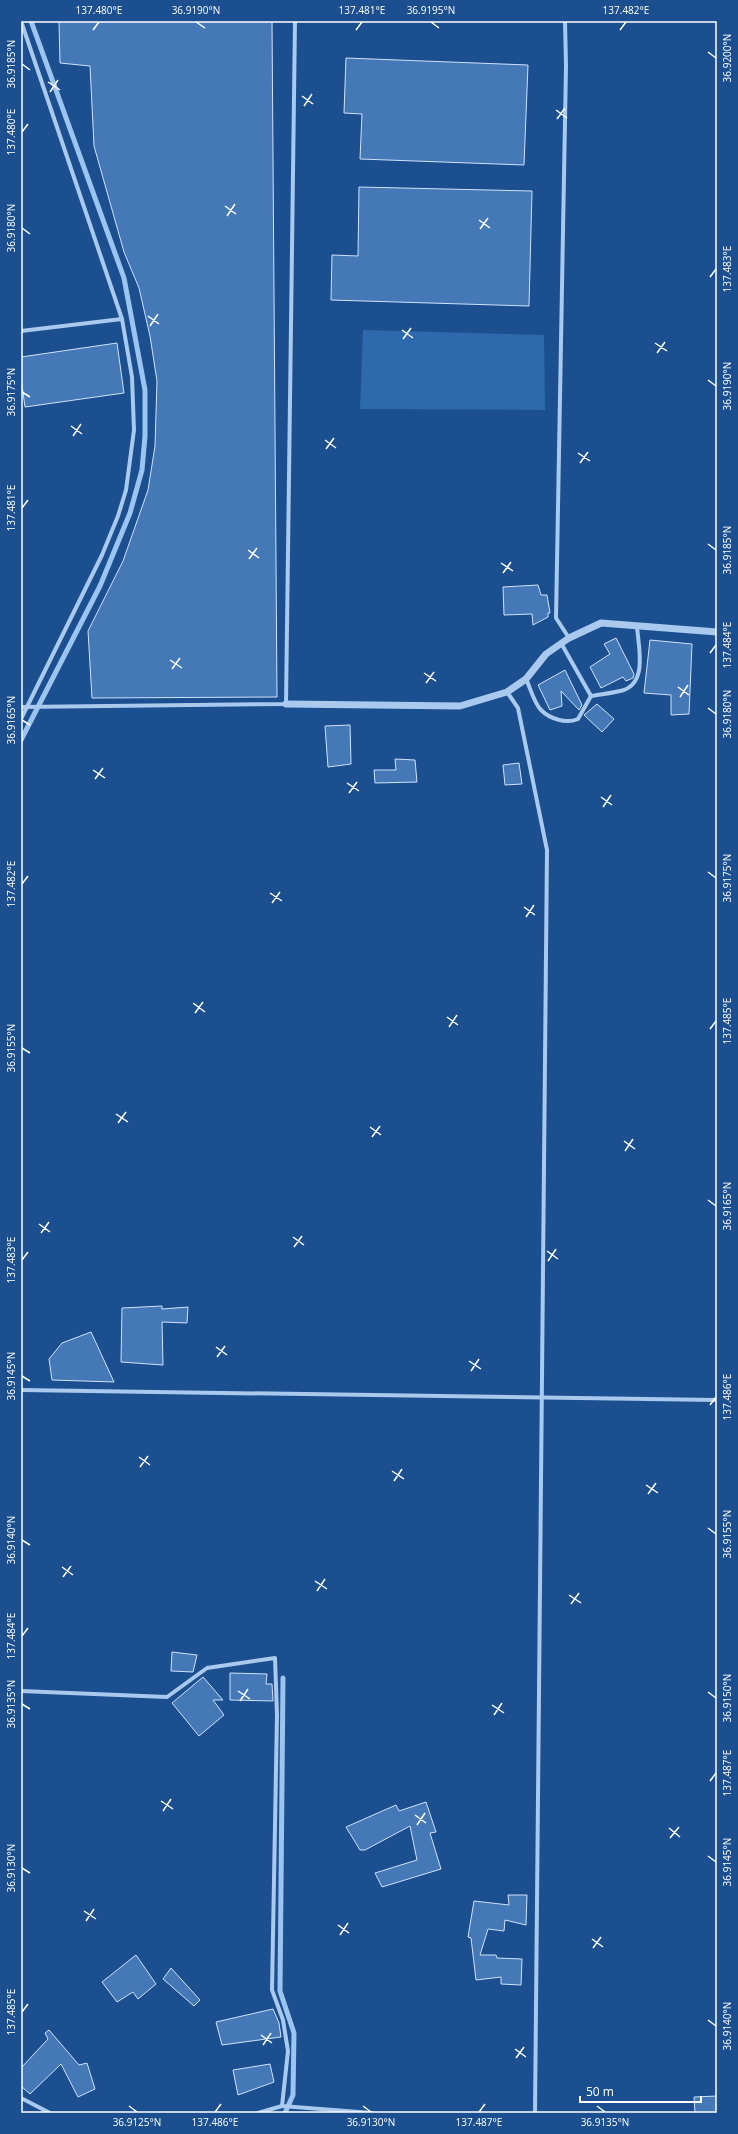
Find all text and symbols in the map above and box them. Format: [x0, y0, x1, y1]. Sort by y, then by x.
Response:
text: 137.480°E [76, 3, 122, 17]
text: 36.9190°N [172, 3, 220, 17]
text: 137.481°E [339, 3, 385, 17]
text: 36.9195°N [407, 3, 455, 17]
text: 137.482°E [603, 3, 649, 17]
text: 36.9200°N [720, 34, 734, 82]
text: 36.9185°N [4, 40, 18, 88]
text: 137.480°E [4, 109, 18, 155]
text: 36.9180°N [4, 204, 18, 252]
text: 137.483°E [720, 246, 734, 292]
text: 36.9190°N [720, 362, 734, 410]
text: 36.9175°N [4, 368, 18, 416]
text: 137.481°E [4, 485, 18, 531]
text: 36.9185°N [720, 526, 734, 574]
text: 137.484°E [720, 622, 734, 668]
text: 36.9180°N [720, 690, 734, 738]
text: 36.9165°N [4, 696, 18, 744]
text: 36.9175°N [720, 854, 734, 902]
text: 137.482°E [4, 861, 18, 907]
text: 137.485°E [720, 998, 734, 1044]
text: 36.9155°N [4, 1024, 18, 1072]
text: 36.9165°N [720, 1182, 734, 1230]
text: 137.483°E [4, 1237, 18, 1283]
text: 36.9145°N [4, 1352, 18, 1400]
text: 137.486°E [720, 1374, 734, 1420]
text: 36.9155°N [720, 1510, 734, 1558]
text: 36.9140°N [4, 1516, 18, 1564]
text: 137.484°E [4, 1613, 18, 1659]
text: 36.9150°N [720, 1674, 734, 1722]
text: 36.9135°N [4, 1680, 18, 1728]
text: 137.487°E [720, 1750, 734, 1796]
text: 36.9145°N [720, 1838, 734, 1886]
text: 36.9130°N [4, 1844, 18, 1892]
text: 137.485°E [4, 1989, 18, 2035]
text: 36.9140°N [720, 2002, 734, 2050]
scale bar [580, 2078, 701, 2104]
text: 50 m [586, 2083, 614, 2100]
text: 36.9125°N [113, 2115, 161, 2129]
text: 137.486°E [192, 2115, 238, 2129]
text: 36.9130°N [347, 2115, 395, 2129]
text: 137.487°E [456, 2115, 502, 2129]
text: 36.9135°N [581, 2115, 629, 2129]

